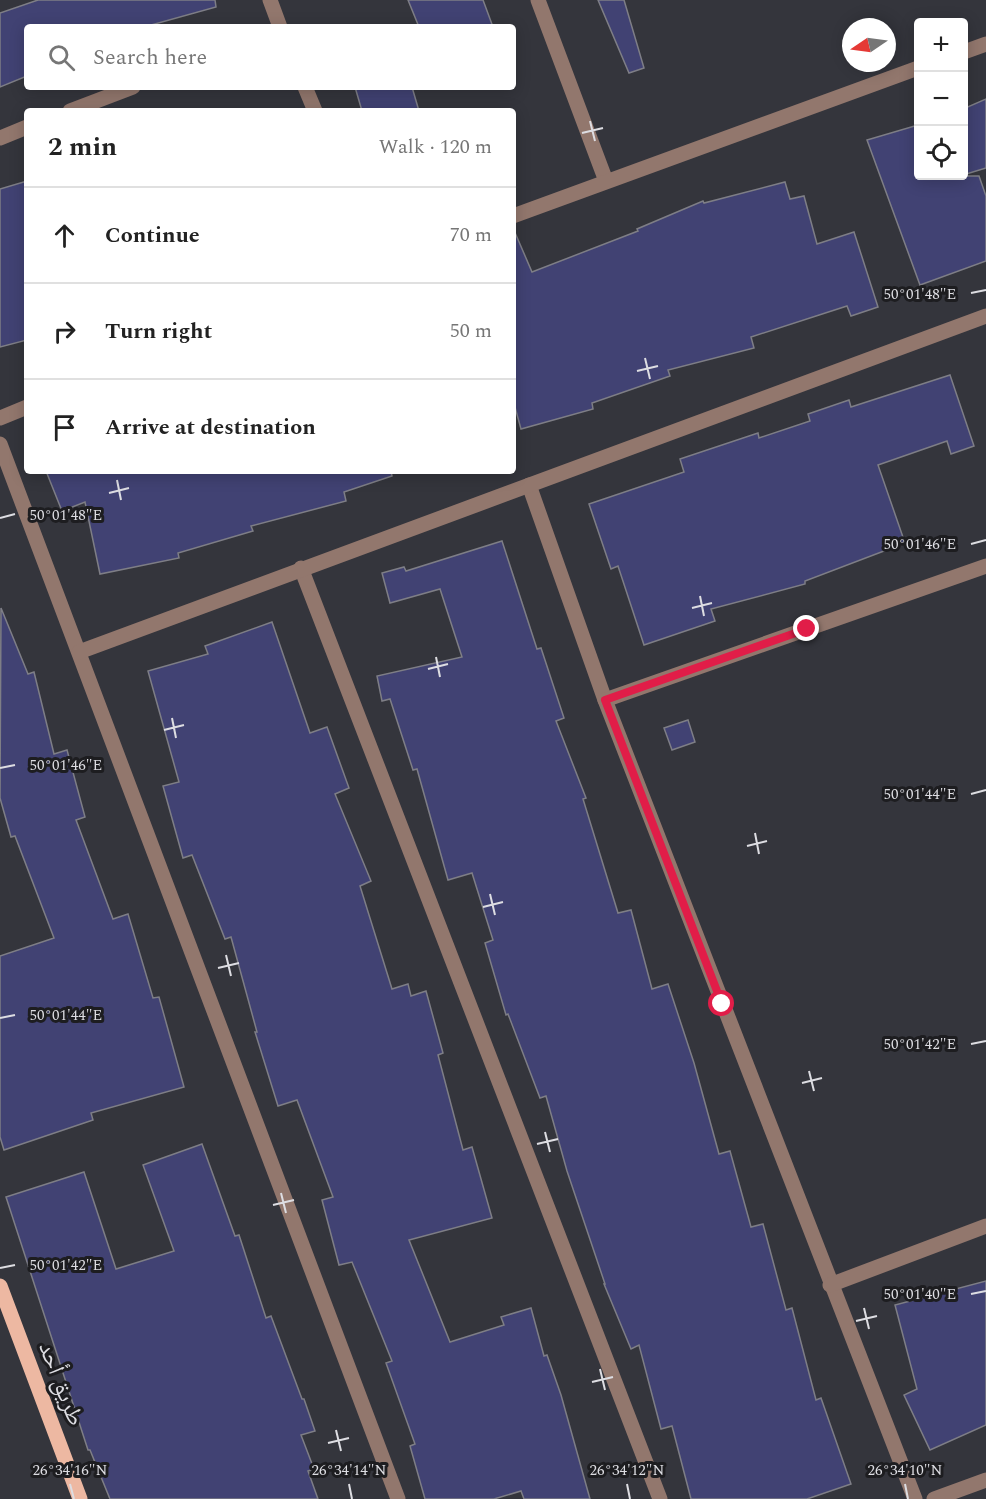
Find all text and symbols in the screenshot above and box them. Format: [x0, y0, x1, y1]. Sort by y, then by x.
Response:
north arrow [842, 18, 896, 72]
map controls [914, 18, 968, 180]
button: + [914, 18, 968, 72]
search box [24, 24, 516, 90]
icon: search [45, 41, 78, 74]
text: Search here [93, 41, 207, 74]
button: − [914, 72, 968, 126]
button: locate [914, 126, 968, 180]
text: 2 min [48, 127, 117, 167]
text: Walk · 120 m [379, 132, 492, 162]
icon: ahead [48, 219, 81, 252]
text: Continue [105, 219, 200, 252]
text: 70 m [450, 220, 492, 250]
text: 50°01'48"E [884, 283, 956, 306]
icon: right [48, 315, 81, 348]
text: Turn right [105, 315, 212, 348]
text: 50 m [450, 316, 492, 346]
icon: arrive [48, 411, 81, 444]
text: Arrive at destination [105, 411, 316, 444]
text: 50°01'48"E [30, 504, 102, 527]
text: 50°01'46"E [884, 533, 956, 556]
route end [793, 615, 819, 641]
text: 50°01'46"E [30, 754, 102, 777]
text: 50°01'44"E [884, 783, 956, 806]
route start [708, 990, 734, 1016]
text: 50°01'44"E [30, 1004, 102, 1027]
text: 50°01'42"E [884, 1033, 956, 1056]
text: 50°01'42"E [30, 1254, 102, 1277]
text: 50°01'40"E [884, 1283, 956, 1306]
street label: طريق أحد [29, 1337, 93, 1431]
text: 26°34'16"N [33, 1459, 108, 1482]
text: 26°34'14"N [312, 1459, 387, 1482]
text: 26°34'12"N [590, 1459, 665, 1482]
text: 26°34'10"N [868, 1459, 943, 1482]

